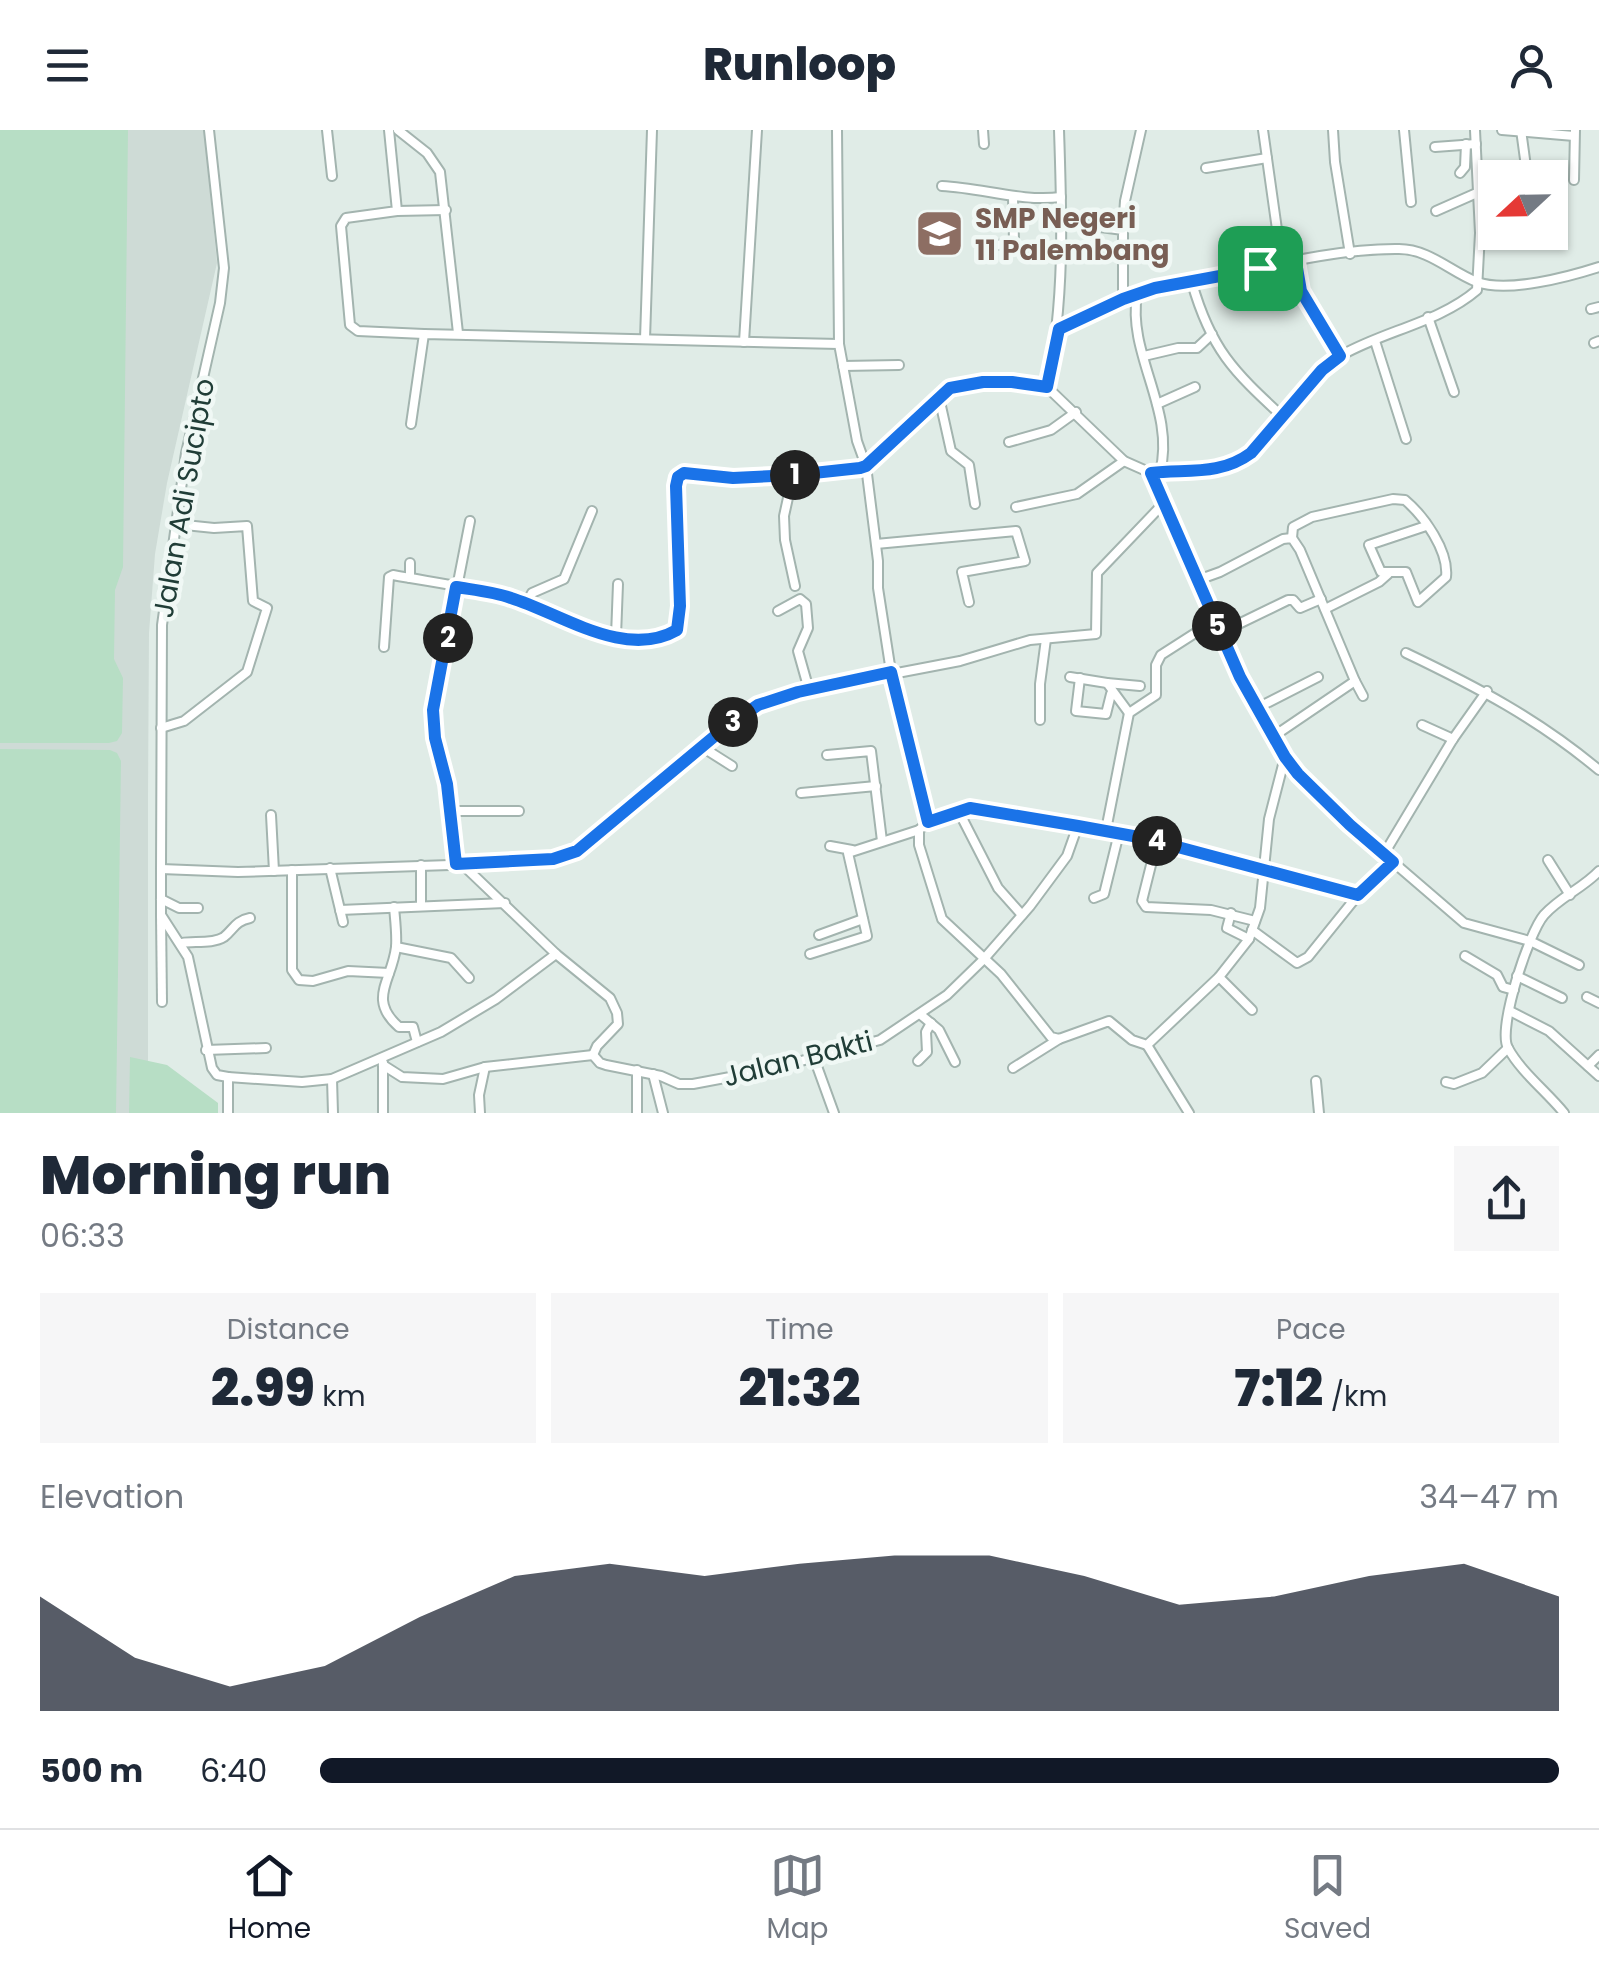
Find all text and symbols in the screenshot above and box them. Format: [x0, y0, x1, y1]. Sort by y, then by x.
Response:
text: Runloop [703, 33, 896, 96]
icon: menu [40, 38, 95, 93]
icon: person [1504, 38, 1559, 93]
north arrow [1478, 160, 1568, 250]
map controls [1478, 160, 1568, 250]
place label: SMP Negeri 11 Palembang [975, 199, 1170, 270]
school or university icon: SMP Negeri 11 Palembang [914, 208, 966, 260]
pin [1218, 226, 1303, 311]
icon: arrive [1233, 241, 1288, 296]
street label: Jalan Adi Sucipto [144, 375, 224, 621]
pin: 1 [770, 450, 820, 500]
text: 1 [790, 455, 800, 494]
pin: 5 [1192, 601, 1242, 651]
text: 5 [1208, 606, 1226, 645]
pin: 2 [423, 613, 473, 663]
text: 2 [440, 618, 456, 657]
pin: 3 [708, 697, 758, 747]
text: 3 [725, 702, 741, 741]
pin: 4 [1132, 816, 1182, 866]
text: 4 [1148, 821, 1166, 860]
street label: Jalan Bakti [719, 1022, 877, 1096]
text: Morning run [40, 1136, 391, 1213]
button: share [1454, 1146, 1559, 1251]
text: 06:33 [40, 1213, 125, 1258]
text: Distance [227, 1310, 350, 1349]
text: Time [765, 1310, 834, 1349]
text: Pace [1276, 1310, 1346, 1349]
text: 2.99 [211, 1353, 315, 1424]
text: 21:32 [739, 1353, 860, 1424]
text: 7:12 [1234, 1353, 1323, 1424]
text: km [315, 1377, 366, 1416]
text: /km [1323, 1377, 1387, 1416]
text: Elevation [40, 1474, 184, 1519]
text: 34–47 m [1419, 1474, 1559, 1519]
text: 500 m [40, 1748, 143, 1793]
text: 6:40 [200, 1748, 267, 1793]
tab: Home [228, 1848, 311, 1950]
tab: Map [767, 1848, 829, 1950]
tab: Saved [1284, 1848, 1371, 1950]

